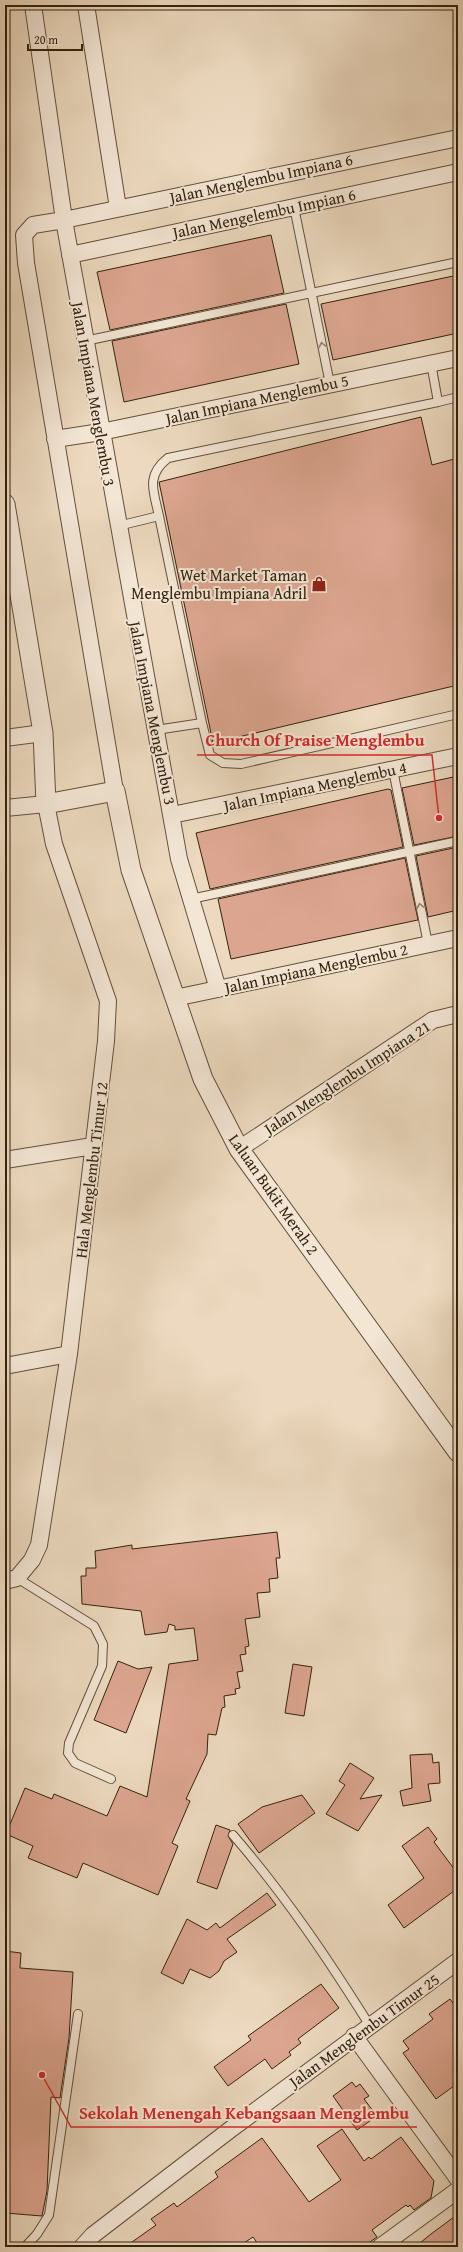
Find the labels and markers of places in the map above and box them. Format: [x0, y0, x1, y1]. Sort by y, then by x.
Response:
place label: Wet Market Taman Menglembu Impiana Adril [131, 563, 308, 605]
shop icon: Wet Market Taman Menglembu Impiana Adril [310, 575, 328, 593]
callout: Church Of Praise Menglembu [197, 726, 432, 755]
callout: Sekolah Menengah Kebangsaan Menglembu [71, 2098, 417, 2127]

